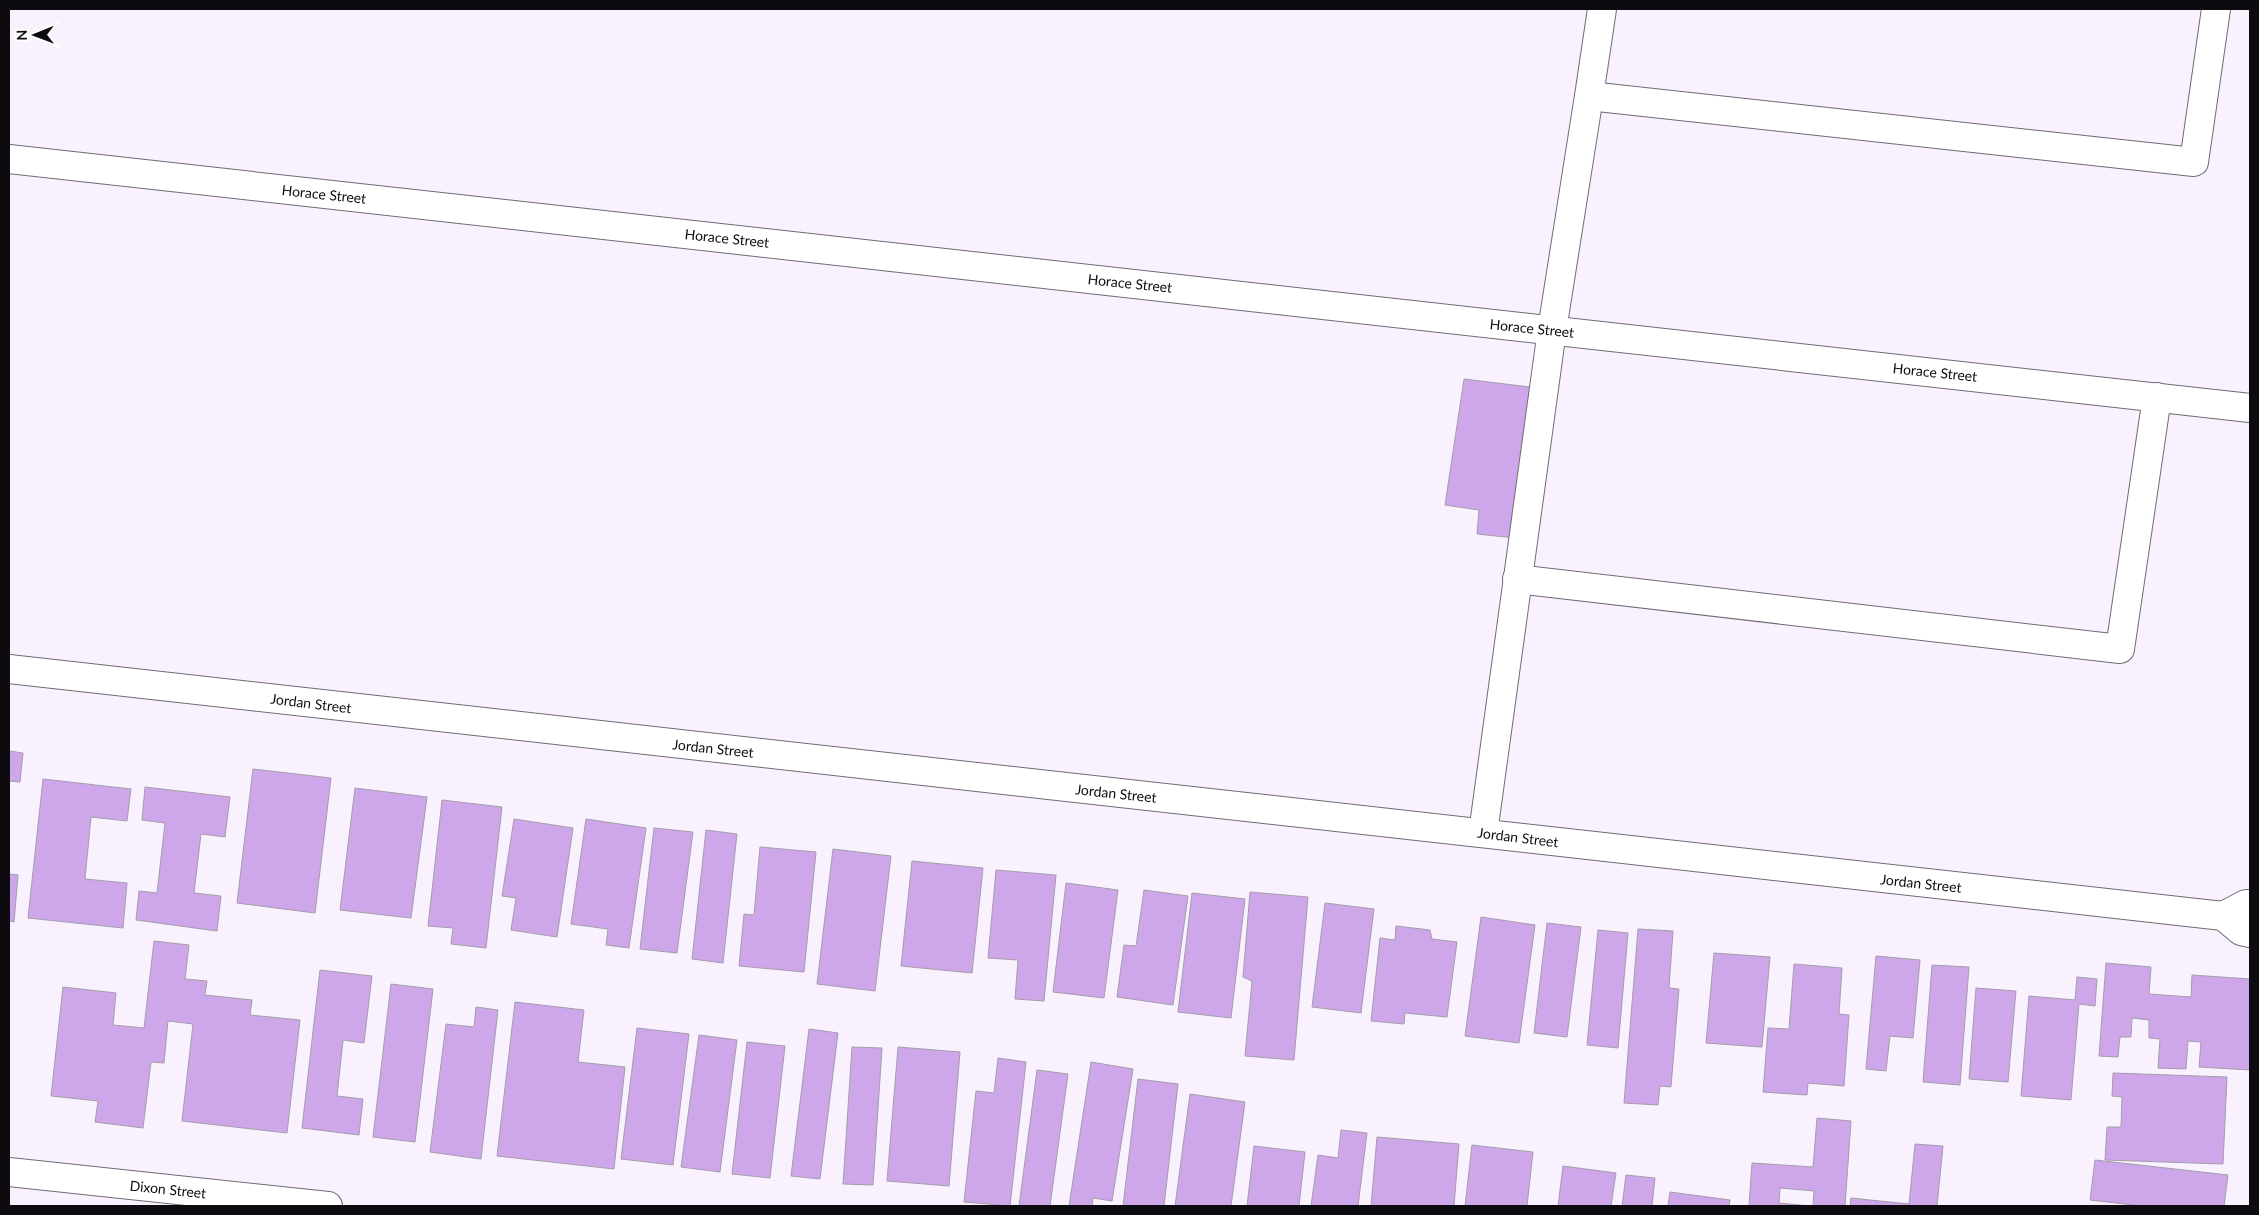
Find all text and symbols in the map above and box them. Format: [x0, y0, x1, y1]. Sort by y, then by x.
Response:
north arrow [10, 10, 60, 60]
text: N [13, 30, 30, 41]
street label: Horace Street [281, 181, 367, 207]
street label: Horace Street [684, 225, 770, 251]
street label: Horace Street [1087, 270, 1173, 296]
street label: Horace Street [1489, 315, 1575, 341]
street label: Horace Street [1892, 359, 1978, 385]
street label: Jordan Street [270, 690, 352, 716]
street label: Jordan Street [672, 735, 754, 761]
street label: Jordan Street [1075, 780, 1157, 806]
street label: Jordan Street [1477, 824, 1559, 850]
street label: Jordan Street [1880, 870, 1962, 896]
street label: Dixon Street [129, 1177, 207, 1201]

